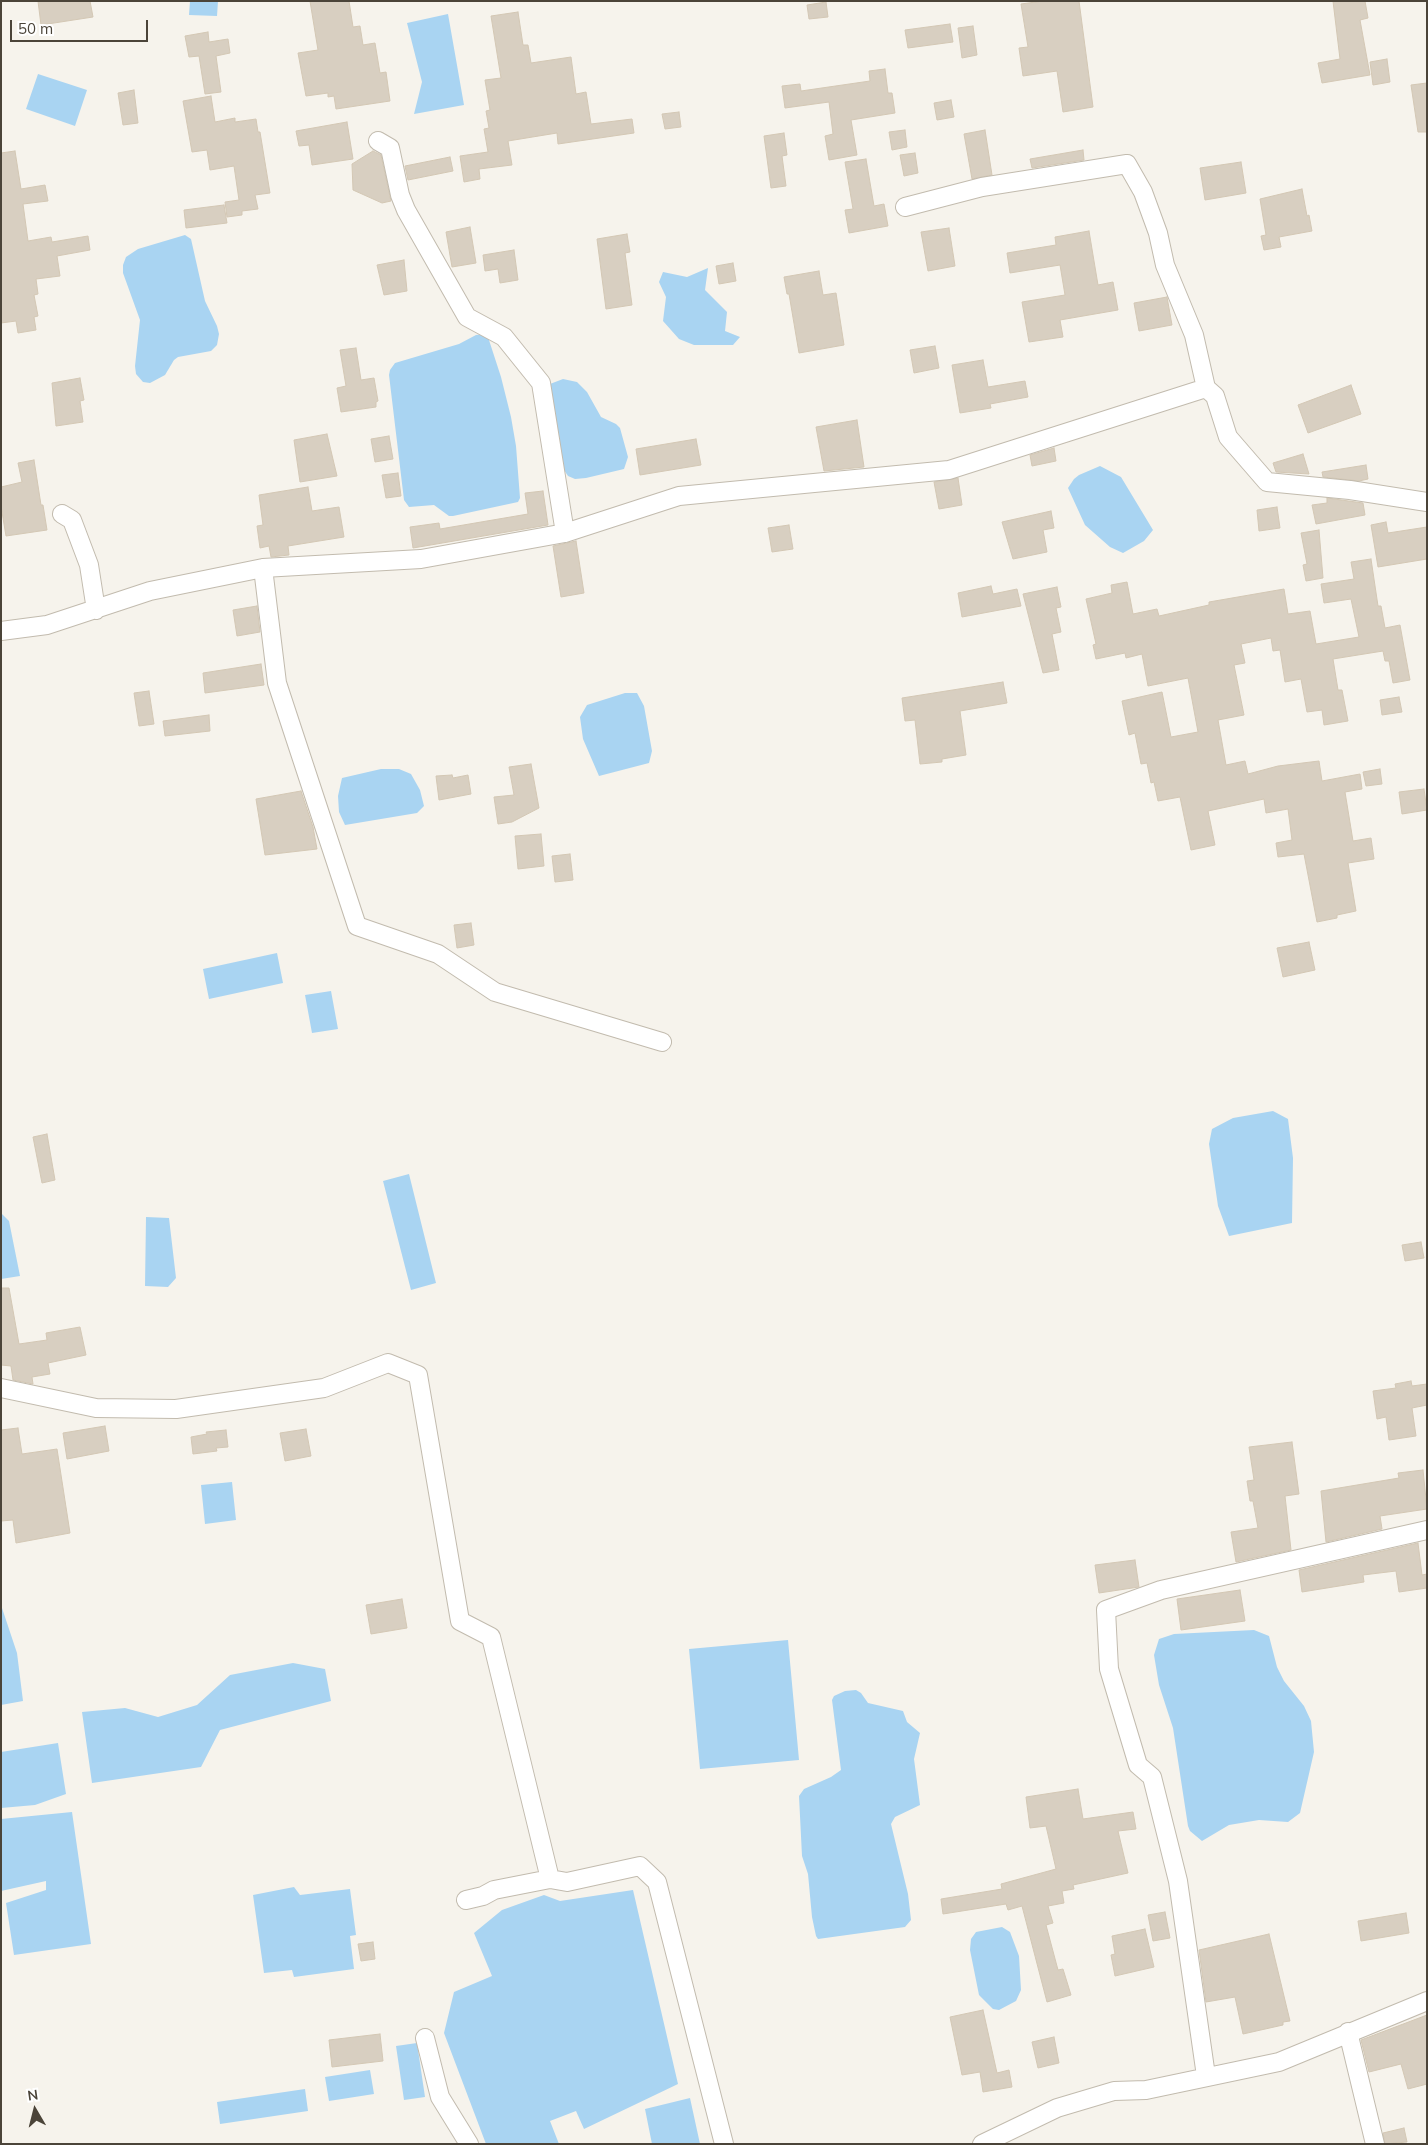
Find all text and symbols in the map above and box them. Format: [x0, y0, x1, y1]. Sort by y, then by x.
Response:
scale bar [12, 10, 150, 42]
text: 50 m [18, 19, 53, 38]
north arrow [10, 2085, 60, 2135]
text: N [26, 2085, 39, 2105]

